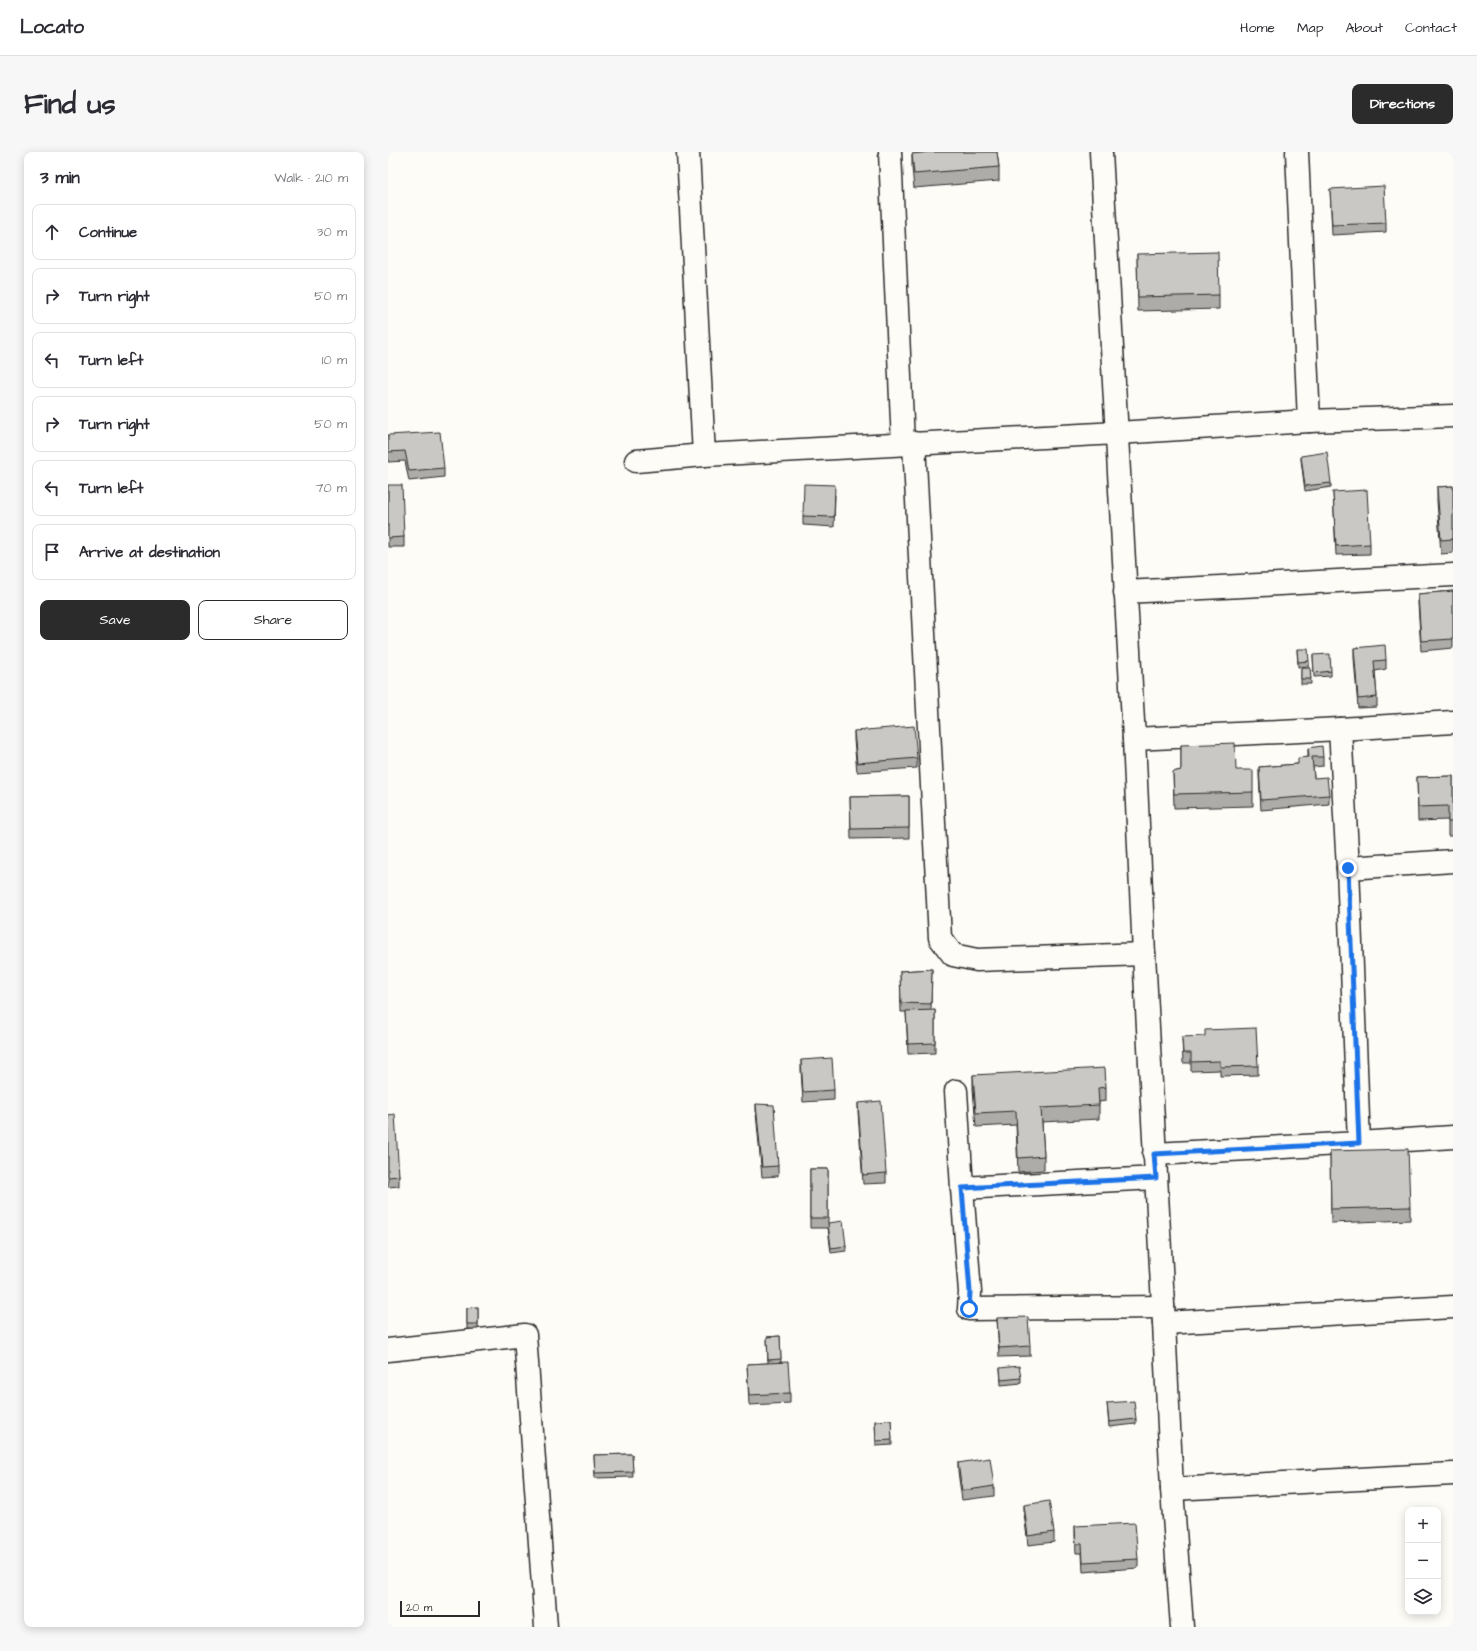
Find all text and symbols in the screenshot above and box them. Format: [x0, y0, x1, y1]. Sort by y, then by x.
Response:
text: Locato [20, 14, 84, 41]
text: Home [1240, 18, 1275, 38]
text: Map [1297, 18, 1323, 38]
text: About [1345, 18, 1383, 38]
text: Contact [1405, 18, 1457, 38]
button: Directions [1352, 84, 1453, 124]
text: Find us [24, 85, 115, 124]
text: 3 min [40, 166, 80, 190]
text: Walk · 210 m [274, 169, 348, 187]
icon: ahead [41, 221, 63, 243]
text: Continue [79, 222, 137, 243]
text: 30 m [317, 223, 347, 241]
icon: right [41, 285, 63, 307]
text: Turn right [79, 286, 150, 307]
text: 50 m [314, 287, 347, 305]
icon: left [41, 349, 63, 371]
text: Turn left [79, 350, 143, 371]
text: 10 m [322, 351, 347, 369]
icon: right [41, 413, 63, 435]
text: Turn right [79, 414, 150, 435]
text: 50 m [314, 415, 347, 433]
icon: left [41, 477, 63, 499]
text: Turn left [79, 478, 143, 499]
text: 70 m [315, 479, 347, 497]
icon: arrive [41, 541, 63, 563]
text: Arrive at destination [79, 542, 220, 563]
button: Save [40, 600, 190, 640]
button: Share [198, 600, 348, 640]
route end [1339, 859, 1357, 877]
route start [960, 1300, 978, 1318]
map controls [1405, 1507, 1441, 1615]
button: + [1405, 1507, 1441, 1543]
button: − [1405, 1543, 1441, 1579]
button: layers [1405, 1579, 1441, 1615]
scale bar [400, 1599, 480, 1618]
text: 20 m [406, 1600, 432, 1615]

